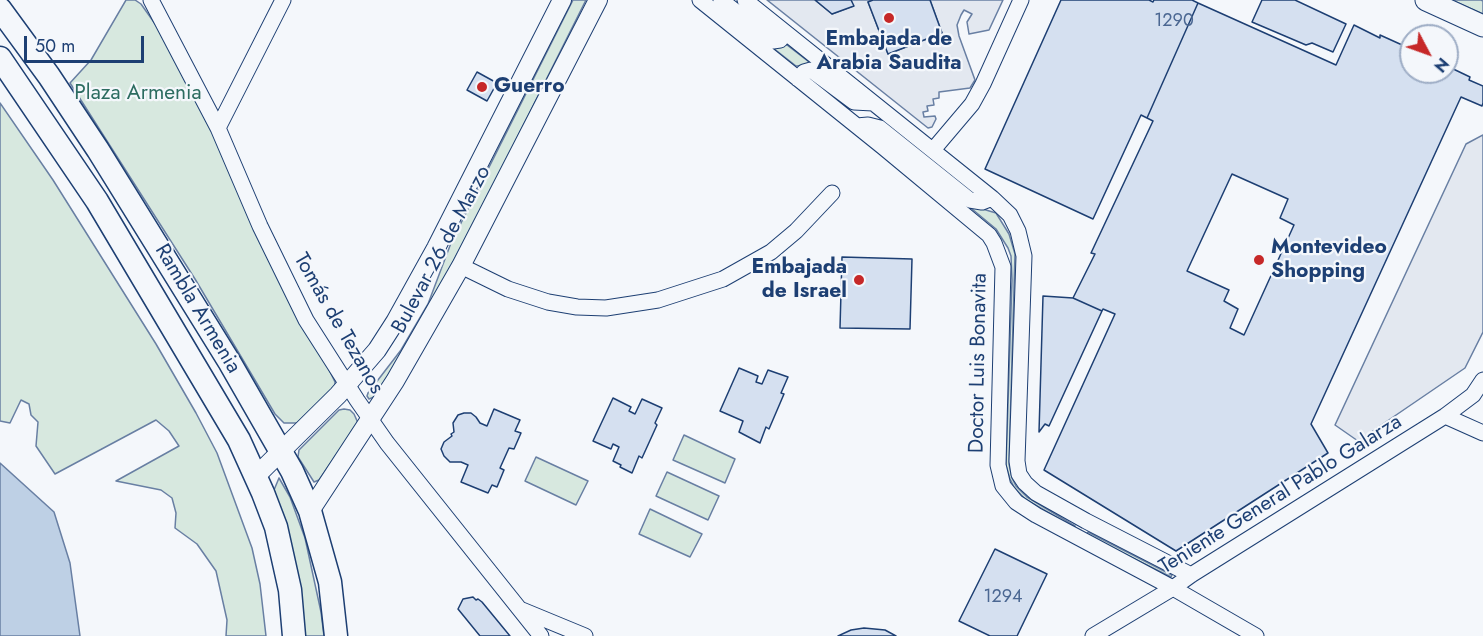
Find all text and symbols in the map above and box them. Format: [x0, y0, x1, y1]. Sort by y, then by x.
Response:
marker: Embajada de Arabia Saudita [882, 11, 896, 25]
house number: 1290 [1154, 11, 1194, 33]
scale bar [27, 24, 147, 62]
north arrow [1399, 24, 1459, 84]
place label: Embajada de Arabia Saudita [816, 27, 962, 77]
text: 50 m [35, 33, 75, 59]
text: N [1429, 52, 1454, 77]
place label: Guerro [494, 74, 565, 100]
marker: Guerro [475, 80, 489, 94]
park label: Plaza Armenia [74, 81, 202, 107]
street label: Bulevar 26 de Marzo [387, 162, 497, 338]
place label: Montevideo Shopping [1271, 235, 1387, 285]
street label: Rambla Armenia [149, 240, 245, 378]
street label: Tomás de Tezanos [287, 249, 389, 399]
marker: Montevideo Shopping [1252, 253, 1266, 267]
place label: Embajada de Israel [752, 255, 847, 305]
marker: Embajada de Israel [852, 273, 866, 287]
street label: Doctor Luis Bonavita [965, 273, 993, 453]
street label: Teniente General Pablo Galarza [1155, 410, 1407, 580]
house number: 1294 [983, 587, 1023, 609]

